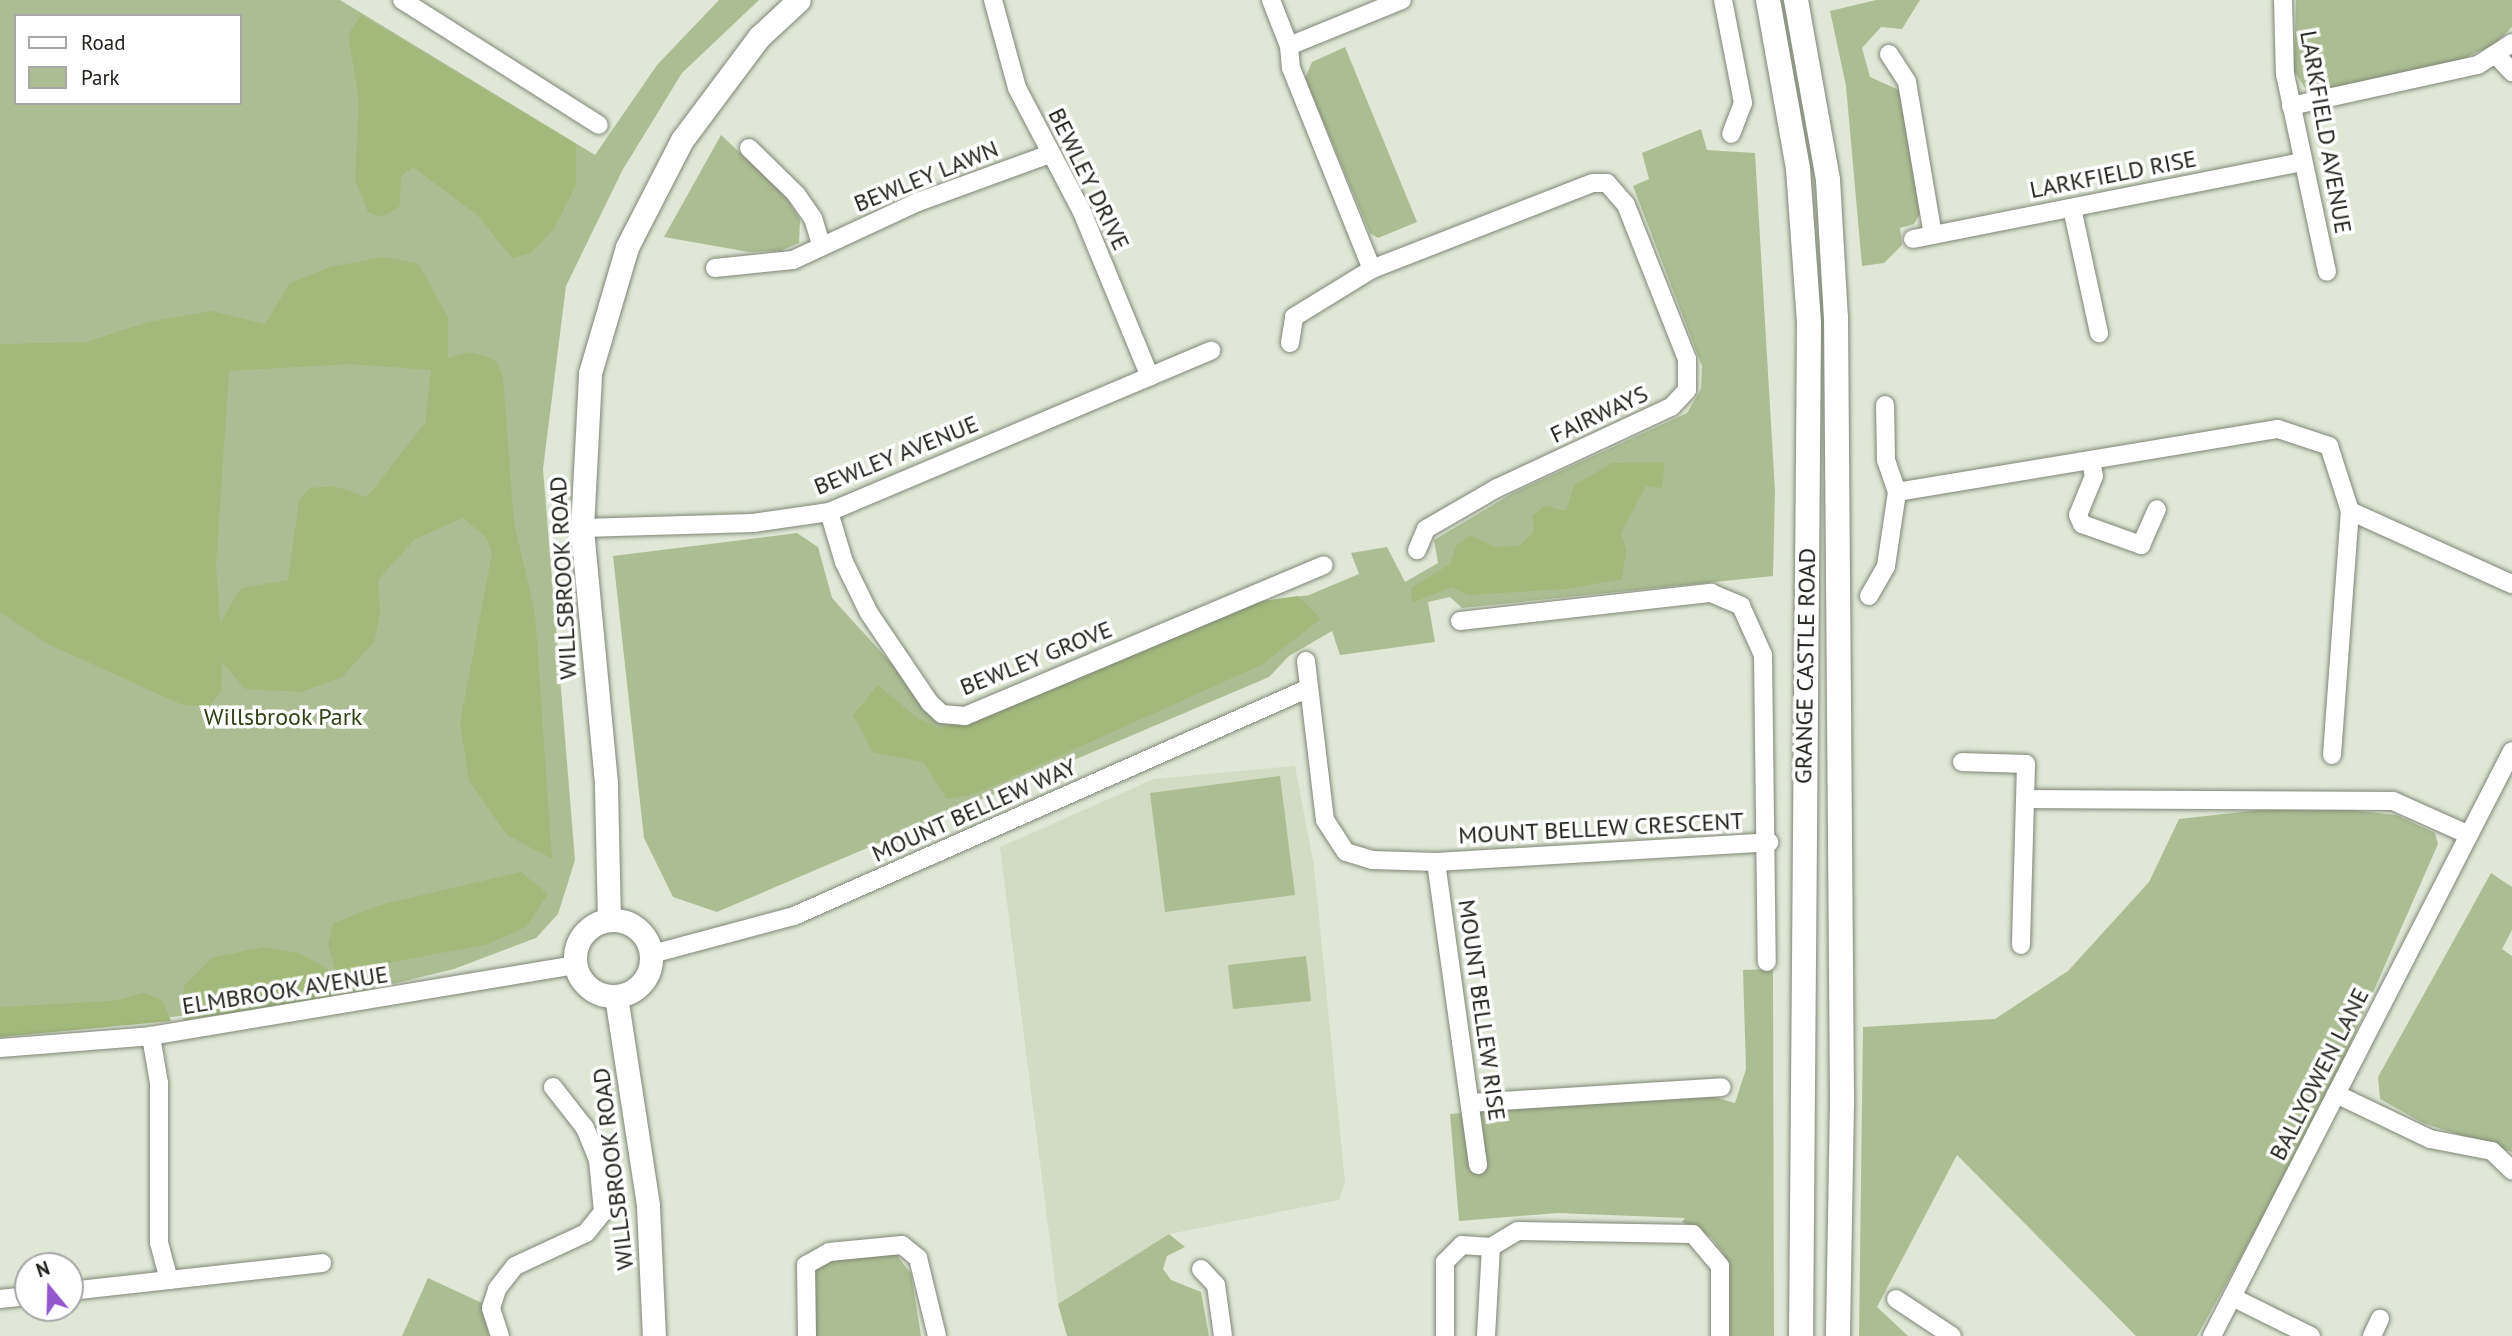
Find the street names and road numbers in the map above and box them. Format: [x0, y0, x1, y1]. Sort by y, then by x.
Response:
street label: LARKFIELD AVENUE [2294, 28, 2358, 236]
street label: BEWLEY DRIVE [1042, 103, 1136, 255]
street label: BEWLEY LAWN [849, 134, 1003, 218]
street label: LARKFIELD RISE [2027, 144, 2199, 204]
street label: FAIRWAYS [1546, 379, 1652, 449]
street label: BEWLEY AVENUE [809, 409, 983, 501]
street label: WILLSBROOK ROAD [543, 475, 583, 681]
street label: GRANGE CASTLE ROAD [1789, 548, 1821, 784]
street label: BEWLEY GROVE [955, 614, 1117, 702]
street label: MOUNT BELLEW WAY [866, 752, 1082, 868]
street label: MOUNT BELLEW CRESCENT [1457, 806, 1745, 850]
street label: MOUNT BELLEW RISE [1452, 897, 1512, 1123]
street label: ELMBROOK AVENUE [179, 959, 391, 1021]
street label: BALLYOWEN LANE [2263, 983, 2375, 1165]
street label: WILLSBROOK ROAD [586, 1066, 640, 1272]

